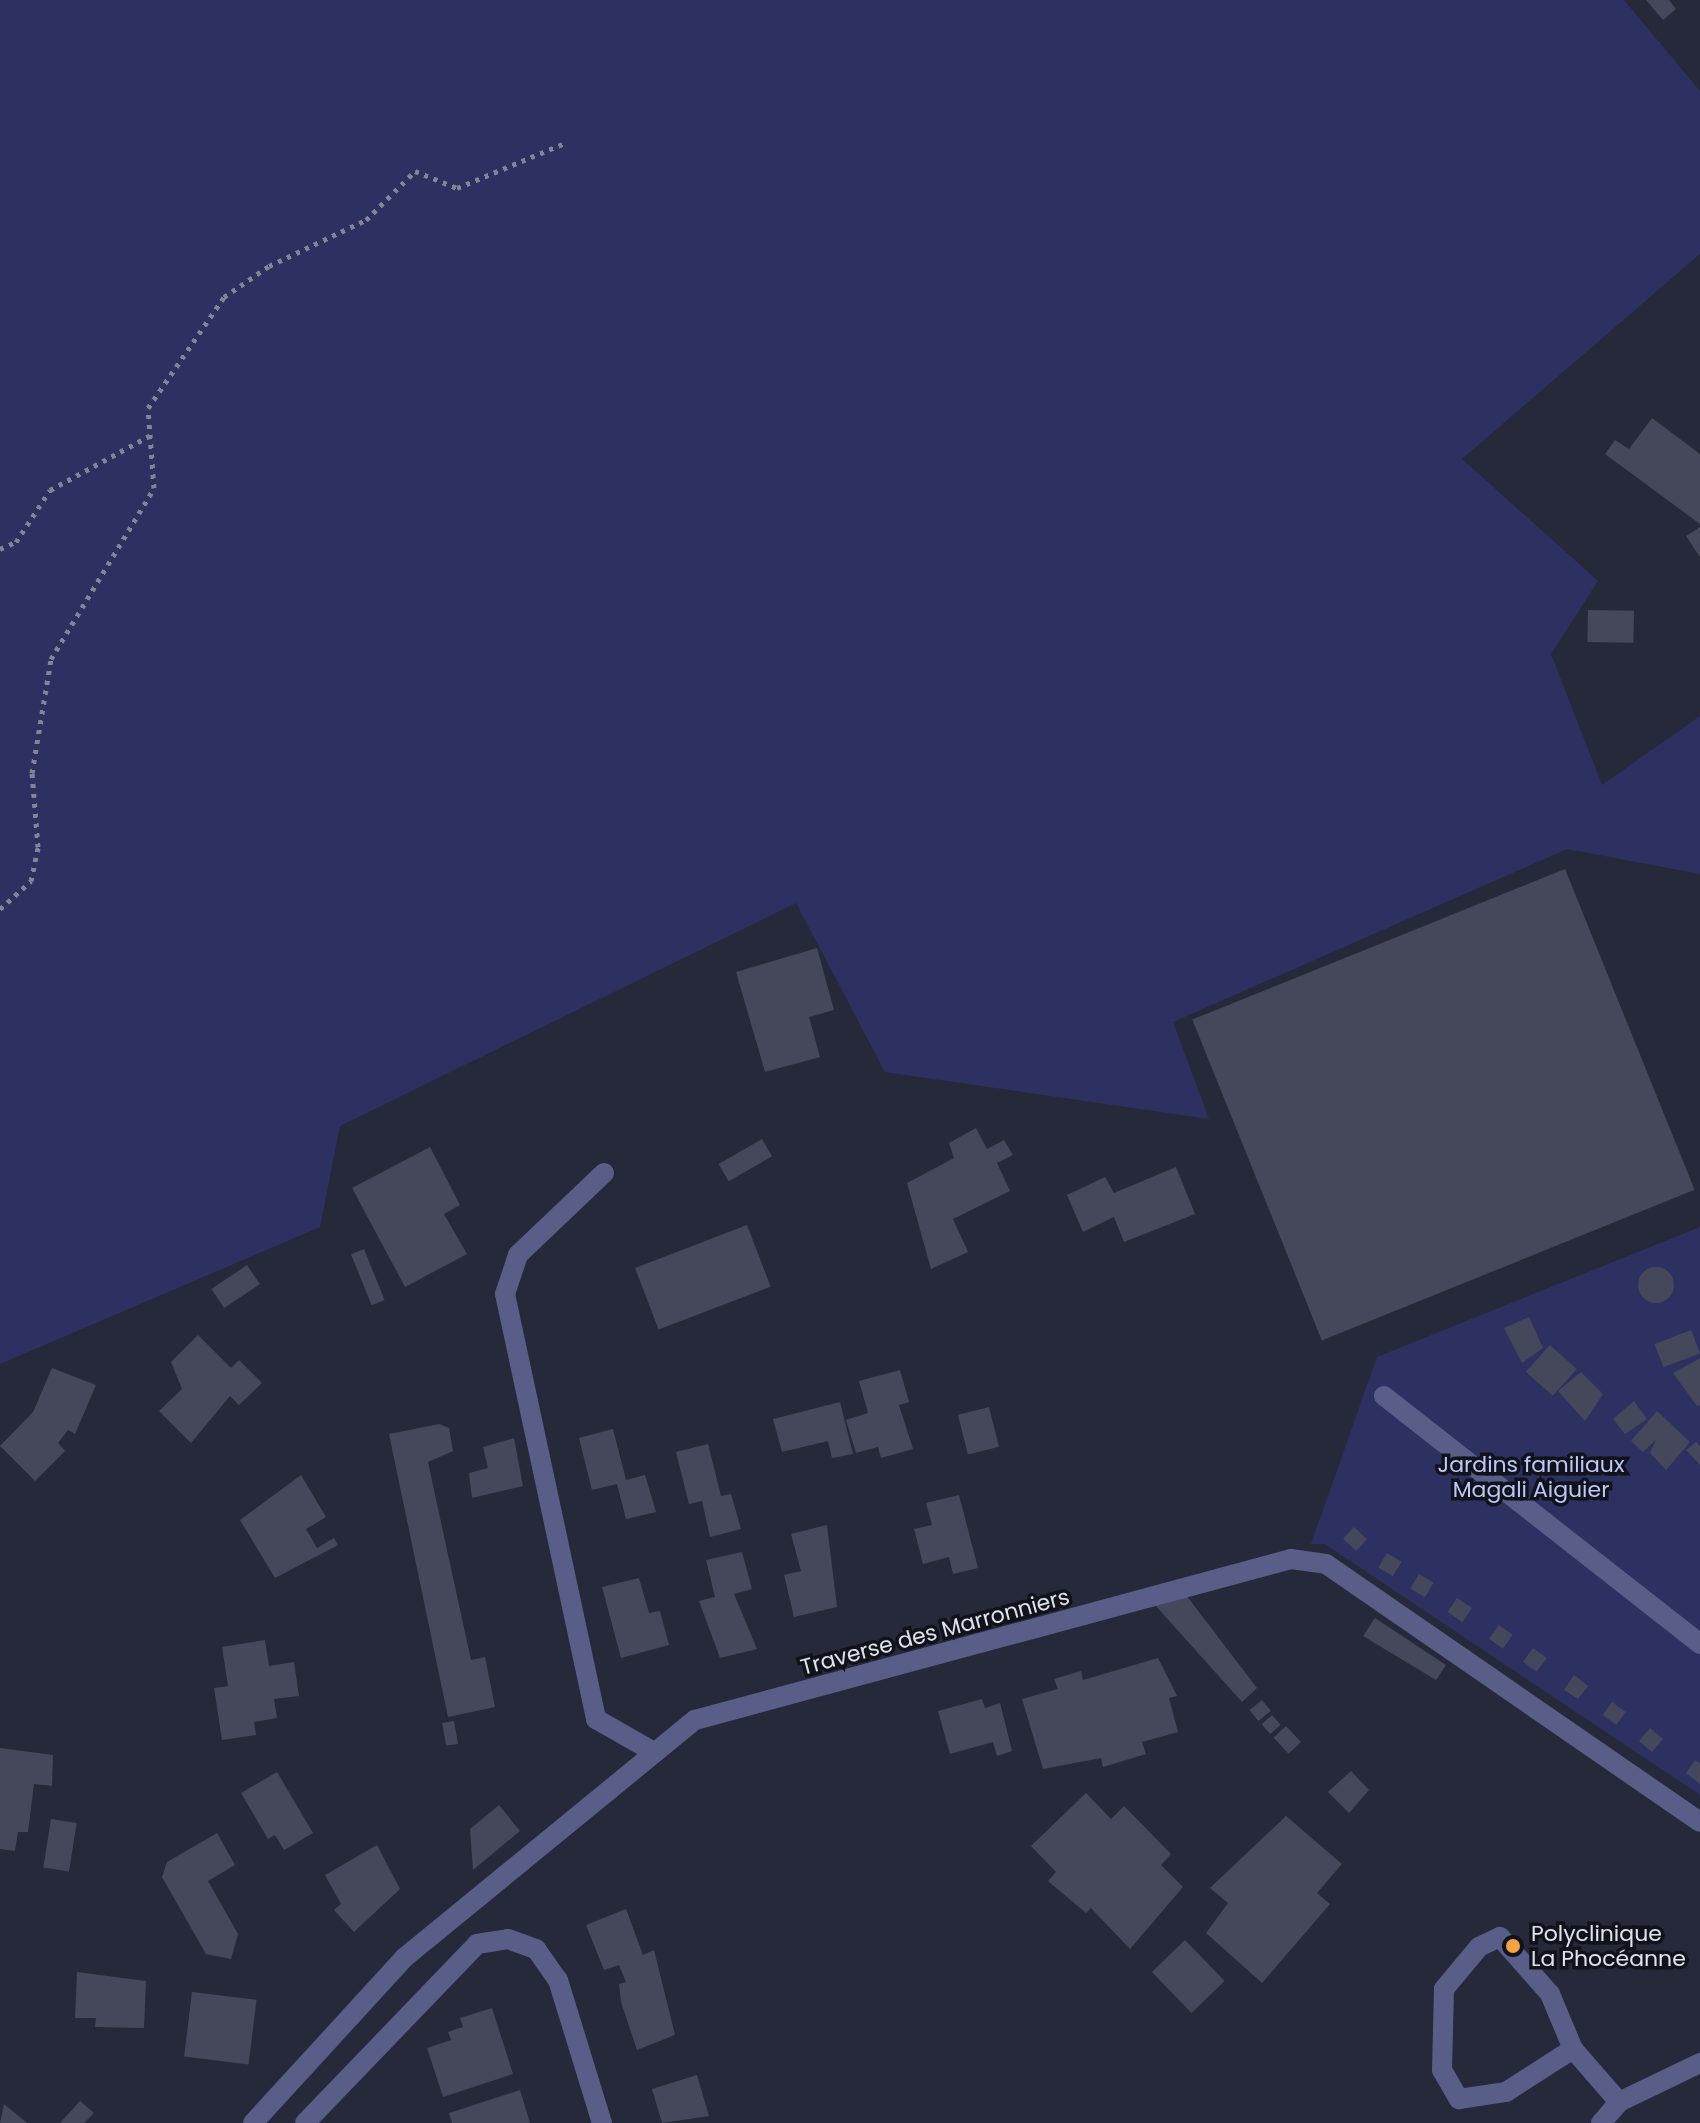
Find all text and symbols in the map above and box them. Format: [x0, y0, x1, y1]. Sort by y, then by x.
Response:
park label: Jardins familiaux Magali Aiguier [1438, 1451, 1624, 1502]
street label: Traverse des Marronniers [798, 1583, 1072, 1681]
place label: Polyclinique La Phocéanne [1531, 1920, 1686, 1972]
marker: Polyclinique La Phocéanne [1502, 1935, 1524, 1957]

